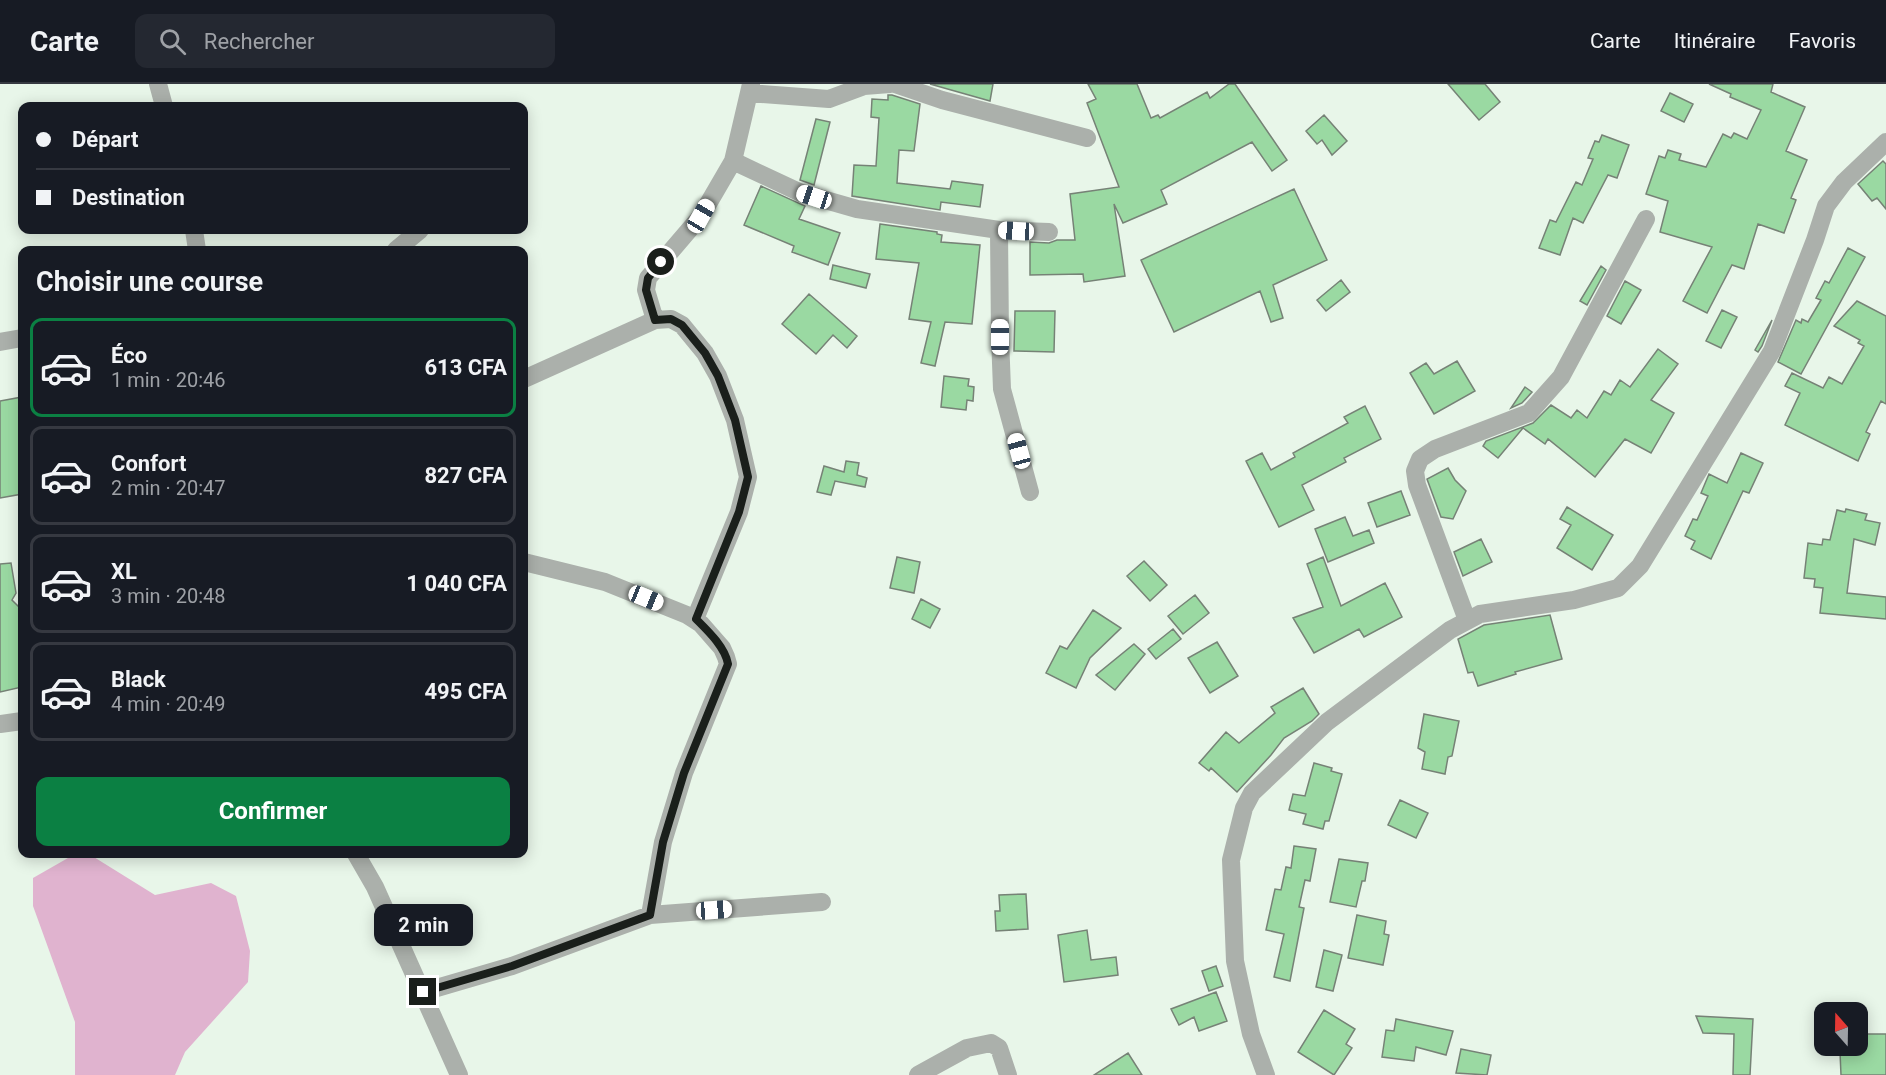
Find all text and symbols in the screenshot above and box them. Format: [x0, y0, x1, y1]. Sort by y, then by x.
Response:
search box [135, 14, 555, 68]
text: Carte [30, 25, 99, 58]
icon: search [156, 25, 189, 58]
text: Rechercher [204, 29, 314, 54]
text: Carte [1590, 29, 1641, 53]
text: Itinéraire [1674, 29, 1755, 53]
text: Favoris [1788, 29, 1856, 53]
text: Départ [72, 127, 138, 152]
car [794, 183, 834, 211]
text: Destination [72, 185, 185, 210]
car [684, 196, 718, 236]
car [998, 221, 1034, 241]
route start [647, 248, 674, 275]
text: Choisir une course [36, 266, 263, 298]
car [991, 319, 1009, 355]
icon: car [39, 341, 93, 395]
text: Éco [111, 343, 147, 368]
text: 613 CFA [424, 355, 507, 380]
text: 1 min · 20:46 [111, 368, 226, 392]
car [1006, 431, 1032, 471]
icon: car [39, 449, 93, 503]
text: Confort [111, 451, 186, 476]
text: 827 CFA [424, 463, 507, 488]
text: 2 min · 20:47 [111, 476, 226, 500]
icon: car [39, 557, 93, 611]
text: XL [111, 559, 137, 584]
text: 1 040 CFA [406, 571, 507, 596]
car [626, 583, 666, 613]
text: 3 min · 20:48 [111, 584, 226, 608]
icon: car [39, 665, 93, 719]
text: Black [111, 667, 166, 692]
text: 495 CFA [424, 679, 507, 704]
text: 4 min · 20:49 [111, 692, 226, 716]
button: Confirmer [36, 777, 510, 846]
car [695, 900, 733, 920]
callout: 2 min [374, 905, 472, 947]
text: 2 min [398, 913, 449, 937]
route end [409, 978, 436, 1005]
north arrow [1814, 1002, 1868, 1056]
map controls [1814, 1002, 1868, 1056]

